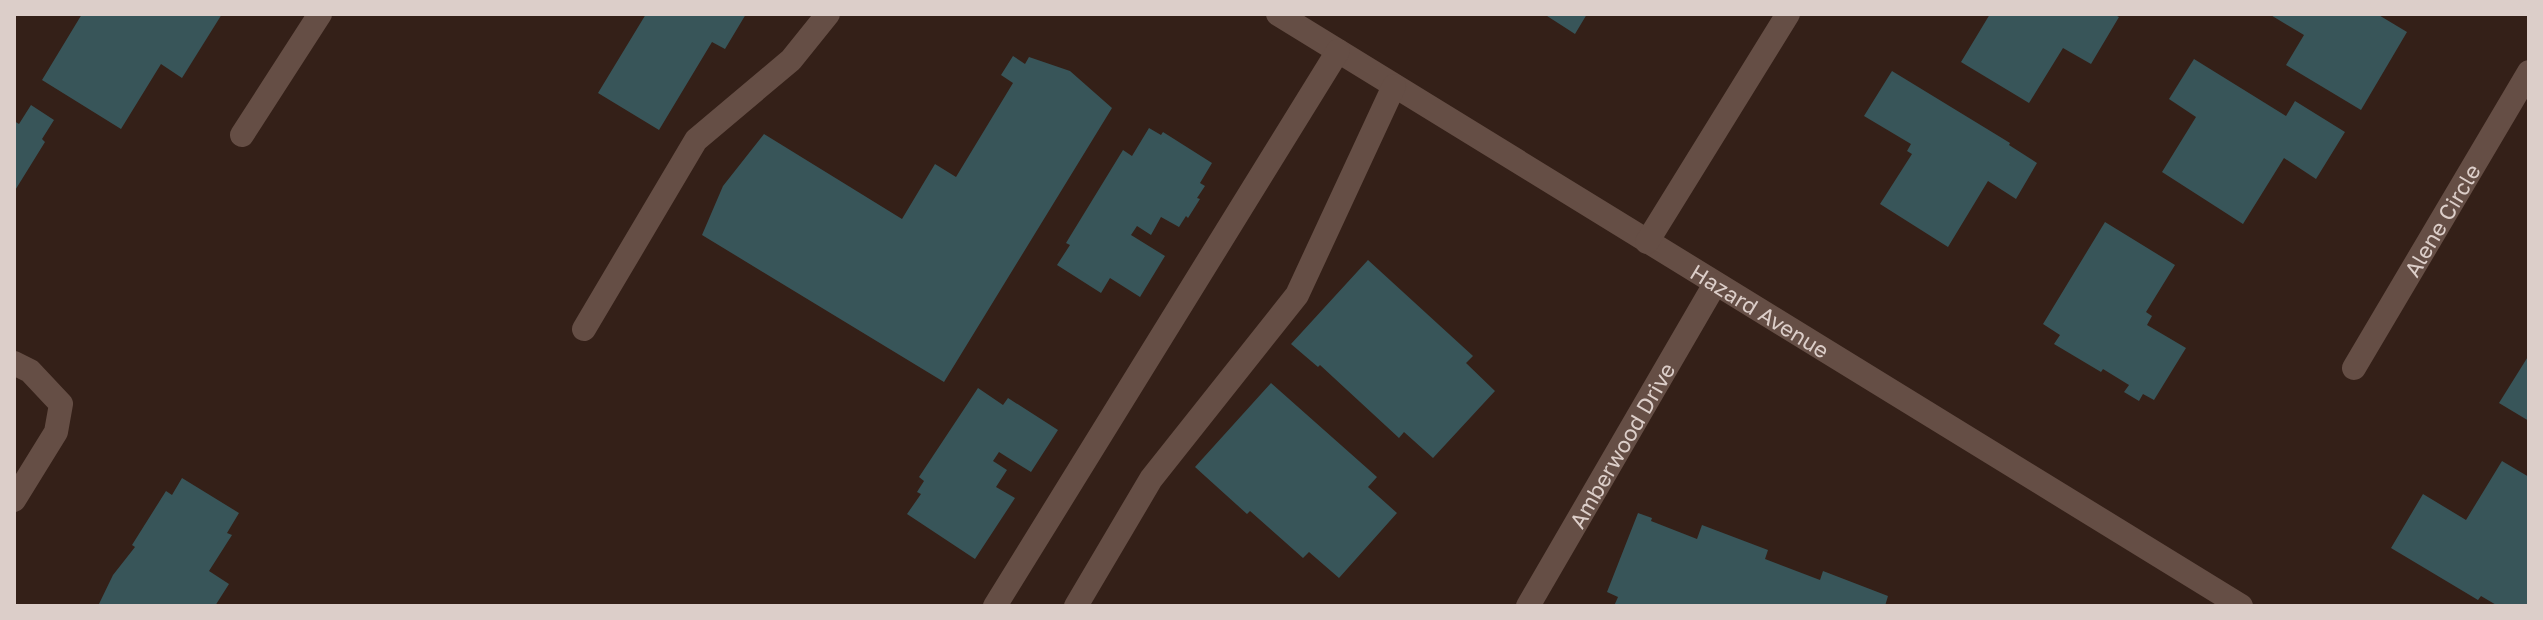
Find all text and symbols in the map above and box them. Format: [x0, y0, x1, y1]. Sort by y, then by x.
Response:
street label: Alene Circle [2398, 159, 2485, 281]
street label: Hazard Avenue [1686, 258, 1835, 363]
street label: Amberwood Drive [1563, 357, 1680, 533]

